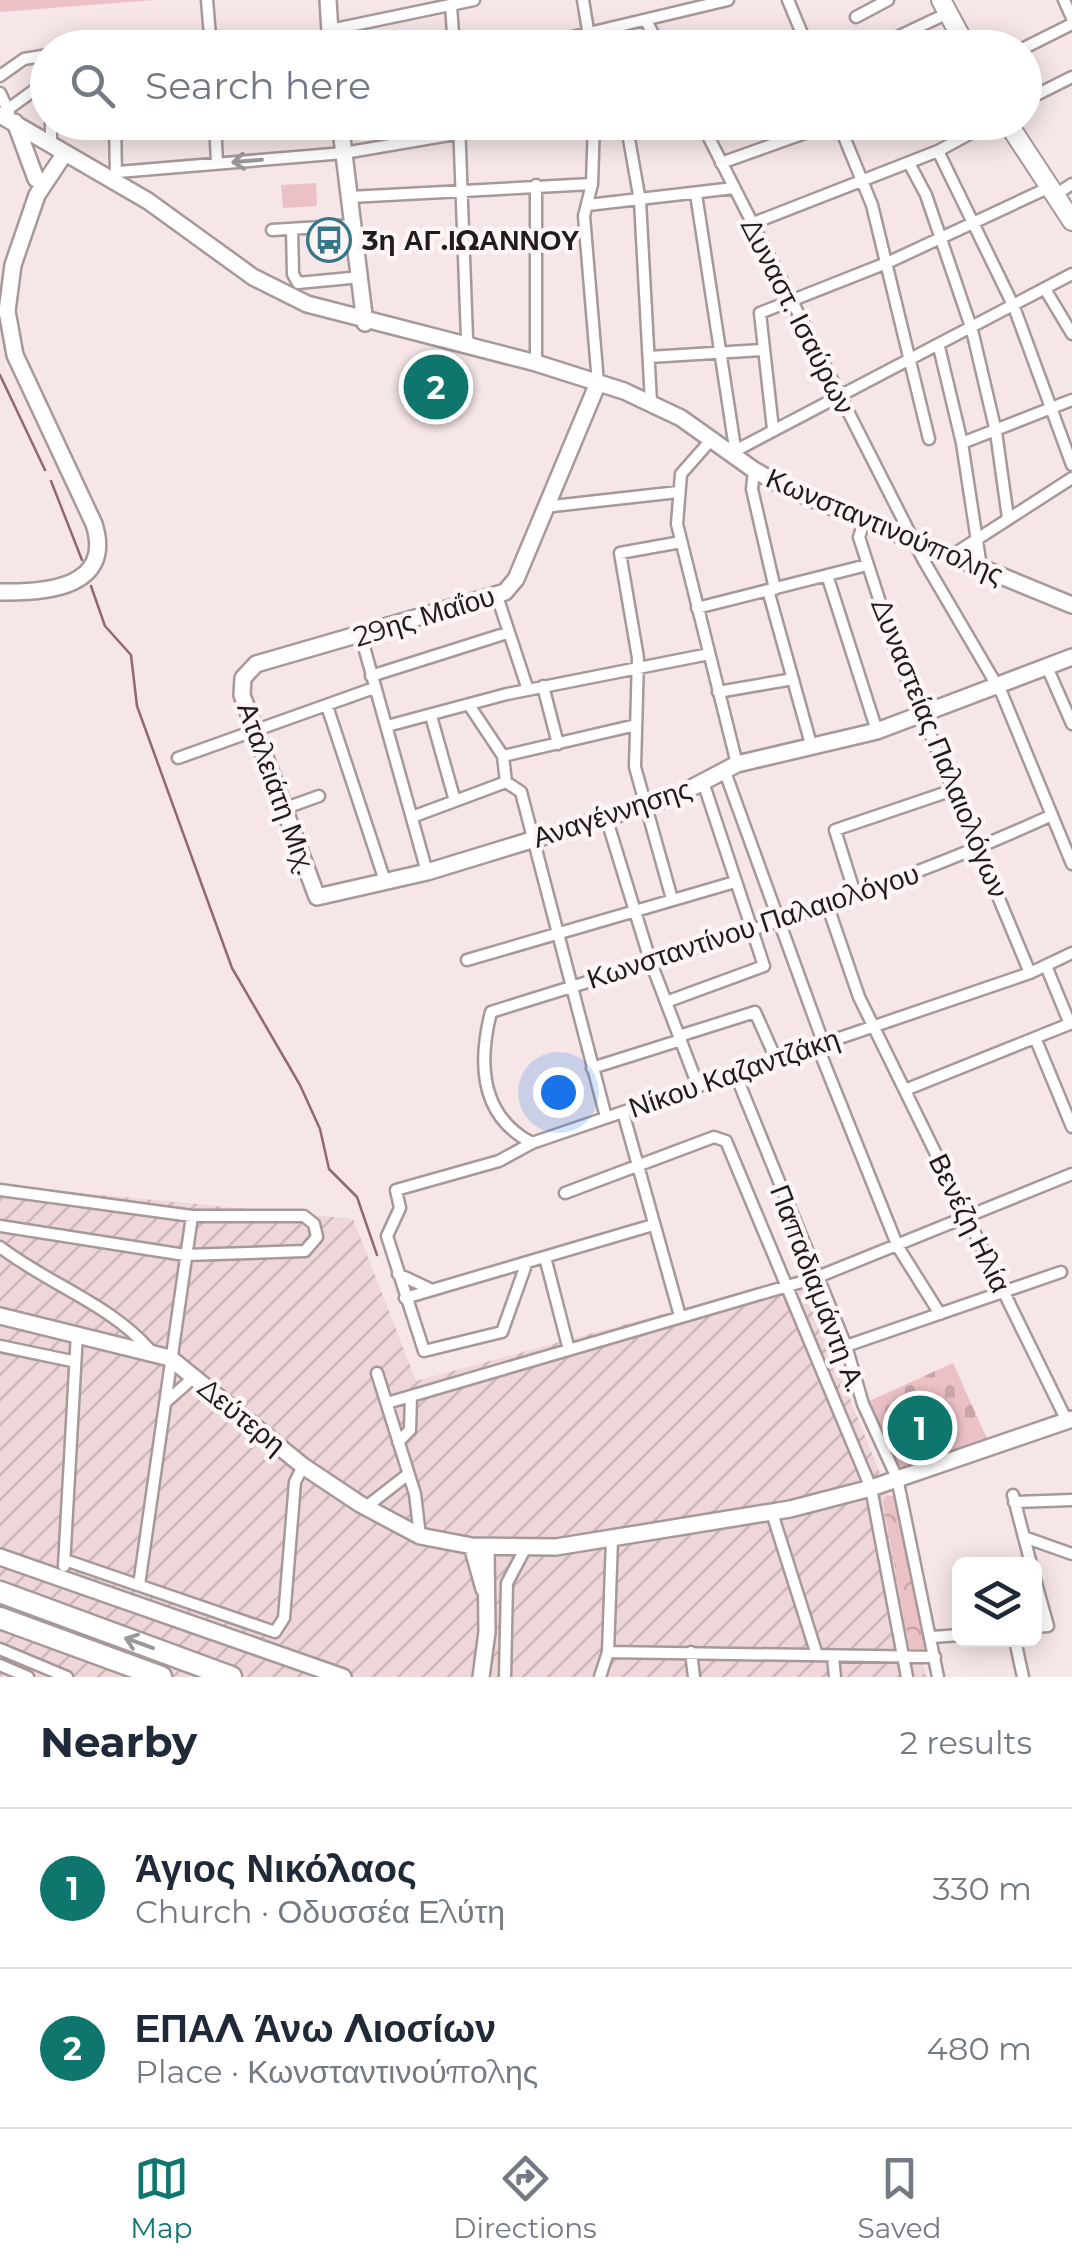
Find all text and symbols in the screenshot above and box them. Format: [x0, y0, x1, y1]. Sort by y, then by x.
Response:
search box [30, 30, 1042, 140]
icon: search [65, 58, 120, 113]
text: Search here [145, 62, 371, 109]
one-way arrow [231, 151, 263, 170]
street label: Δυναστ. Ισαύρων [734, 212, 862, 420]
bus stop icon: 3η ΑΓ.ΙΩΑΝΝΟΥ [306, 217, 352, 263]
place label: 3η ΑΓ.ΙΩΑΝΝΟΥ [361, 223, 580, 257]
pin: 2 [404, 350, 468, 424]
street label: Κωνσταντινούπολης [761, 461, 1009, 591]
street label: 29ης Μαΐου [349, 578, 499, 654]
street label: Δυναστείας Παλαιολόγων [864, 593, 1016, 903]
street label: Αταλειάτη Μιχ. [230, 698, 324, 878]
street label: Αναγέννησης [528, 771, 696, 855]
street label: Κωνσταντίνου Παλαιολόγου [583, 856, 923, 996]
street label: Νίκου Καζαντζάκη [624, 1021, 844, 1125]
your location [533, 1067, 584, 1118]
street label: Βενέζη Ηλία [922, 1148, 1018, 1298]
street label: Παπαδιαμάντη Α. [763, 1180, 873, 1396]
street label: Δεύτερη [191, 1370, 293, 1462]
pin: 1 [888, 1390, 952, 1466]
map controls [952, 1557, 1042, 1647]
button: layers [952, 1557, 1042, 1647]
one-way arrow [125, 1633, 156, 1651]
text: Nearby [40, 1716, 197, 1768]
text: 2 results [900, 1723, 1032, 1762]
text: Άγιος Νικόλαος [135, 1845, 417, 1892]
text: 1 [66, 1869, 79, 1908]
text: 330 m [933, 1869, 1032, 1908]
text: Church · Οδυσσέα Ελύτη [135, 1892, 505, 1931]
text: ΕΠΑΛ Άνω Λιοσίων [135, 2005, 496, 2052]
text: 2 [63, 2029, 82, 2068]
text: 480 m [927, 2029, 1032, 2068]
text: Place · Κωνσταντινούπολης [135, 2052, 538, 2091]
tab: Map [130, 2151, 193, 2245]
tab: Directions [453, 2151, 597, 2245]
tab: Saved [857, 2151, 942, 2245]

